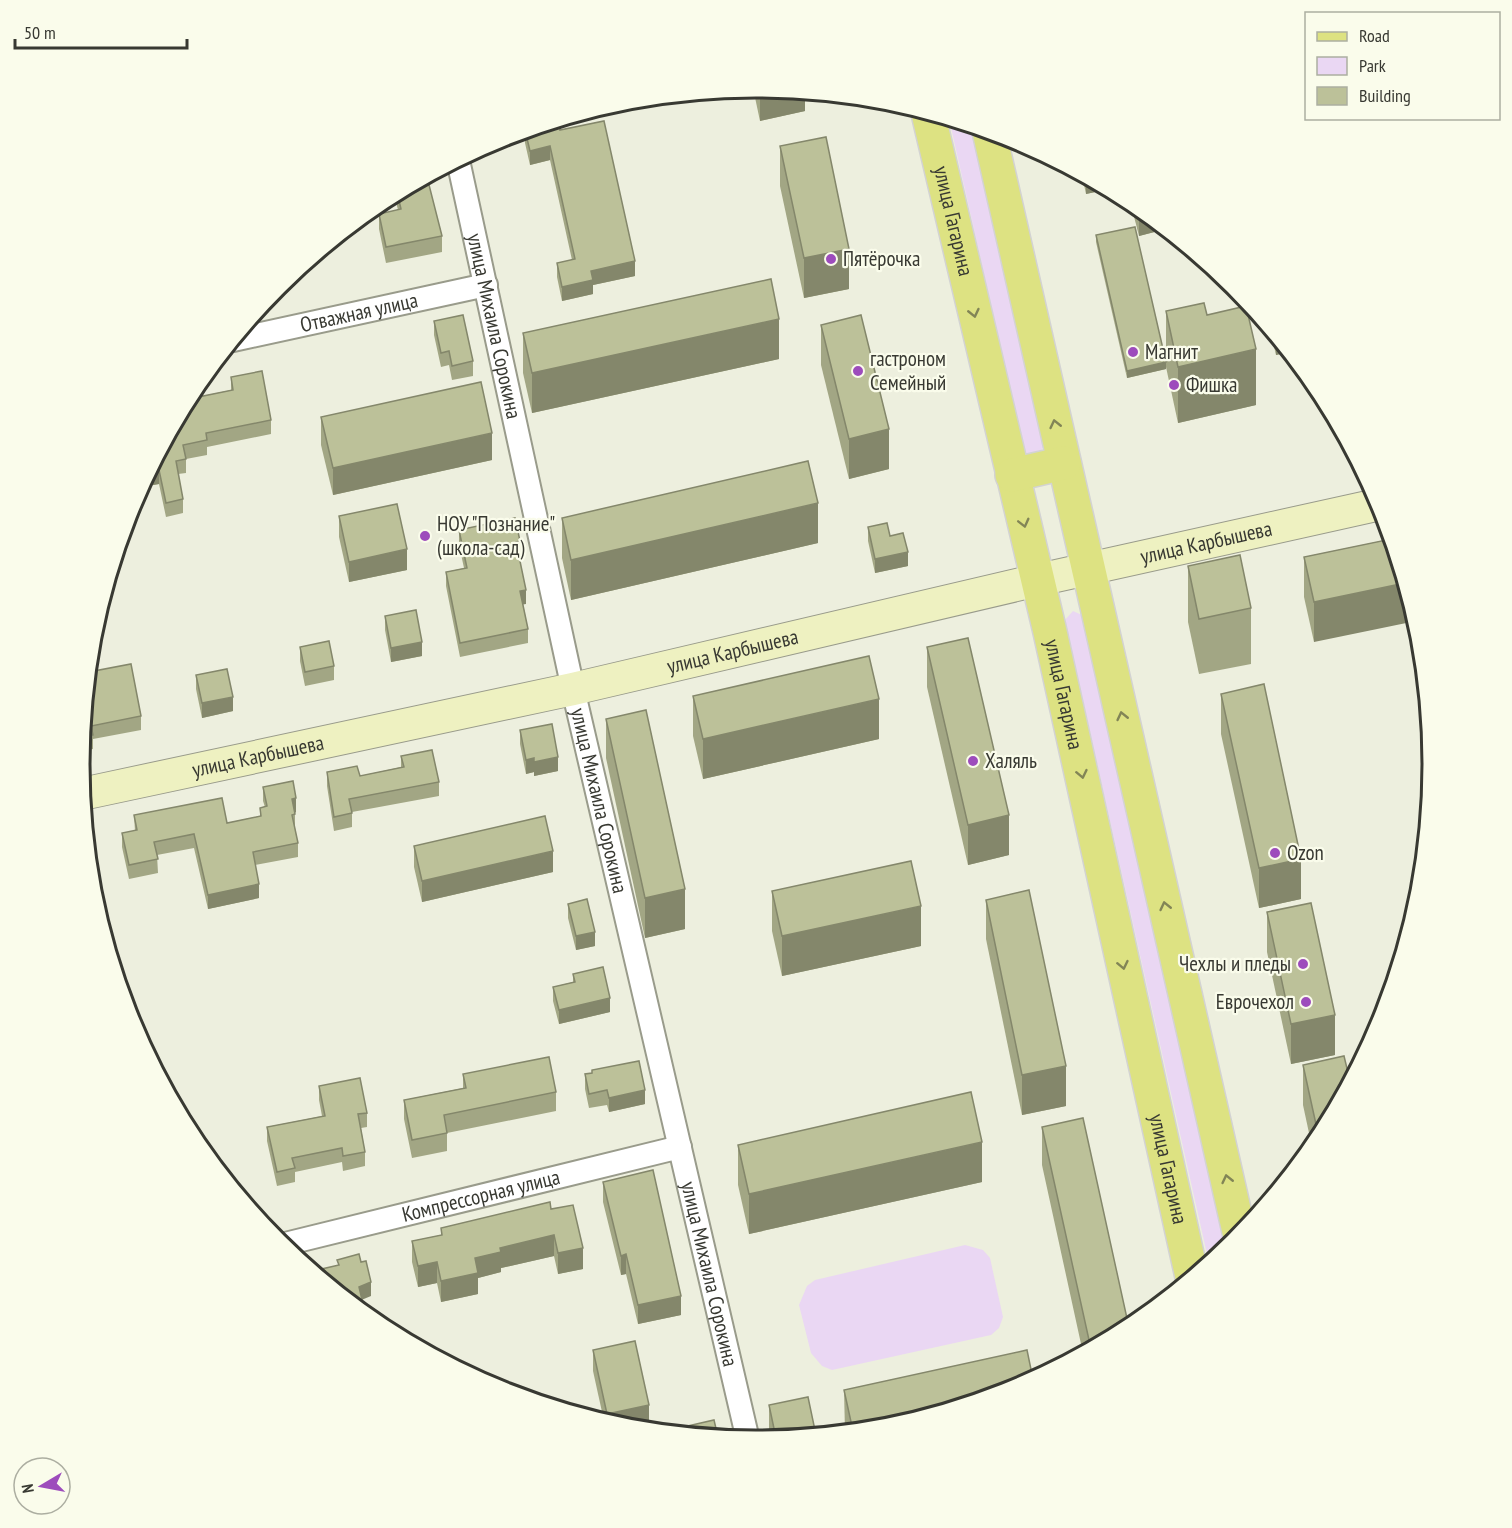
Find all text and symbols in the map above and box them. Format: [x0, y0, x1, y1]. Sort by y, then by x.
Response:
scale bar [15, 12, 188, 50]
legend [1305, 12, 1500, 120]
text: 50 m [24, 21, 56, 44]
text: Road [1359, 24, 1390, 47]
text: Park [1359, 54, 1386, 77]
text: Building [1359, 84, 1411, 107]
street label: улица Гагарина [928, 163, 980, 279]
street label: улица Михаила Сорокина [461, 231, 528, 421]
place label: Пятёрочка [843, 245, 920, 272]
marker: Пятёрочка [824, 252, 838, 266]
street label: Отважная улица [298, 286, 420, 338]
one-way arrow [967, 307, 980, 317]
place label: Магнит [1145, 338, 1198, 365]
place label: гастроном Семейный [870, 345, 946, 396]
marker: Магнит [1126, 345, 1140, 359]
marker: гастроном Семейный [851, 364, 865, 378]
place label: Фишка [1186, 371, 1238, 398]
marker: Фишка [1167, 378, 1181, 392]
one-way arrow [1050, 419, 1063, 429]
place label: НОУ "Познание" (школа-сад) [437, 510, 555, 561]
street label: улица Карбышева [1138, 515, 1274, 570]
one-way arrow [1017, 518, 1030, 528]
marker: НОУ "Познание" (школа-сад) [418, 529, 432, 543]
street label: улица Карбышева [664, 623, 801, 680]
street label: улица Гагарина [1039, 637, 1089, 752]
street label: улица Михаила Сорокина [565, 705, 634, 896]
one-way arrow [1116, 712, 1129, 722]
street label: улица Карбышева [190, 729, 326, 783]
place label: Халяль [985, 747, 1037, 774]
marker: Халяль [966, 754, 980, 768]
one-way arrow [1074, 769, 1087, 779]
place label: Ozon [1287, 839, 1324, 866]
marker: Ozon [1268, 846, 1282, 860]
one-way arrow [1159, 902, 1172, 912]
place label: Чехлы и пледы [1179, 950, 1291, 977]
marker: Чехлы и пледы [1296, 957, 1310, 971]
one-way arrow [1116, 960, 1129, 970]
place label: Еврочехол [1216, 988, 1294, 1015]
marker: Еврочехол [1299, 995, 1313, 1009]
street label: улица Гагарина [1143, 1111, 1194, 1227]
street label: Компрессорная улица [399, 1163, 563, 1228]
one-way arrow [1221, 1174, 1234, 1184]
street label: улица Михаила Сорокина [675, 1179, 744, 1369]
north arrow [12, 1456, 72, 1516]
text: N [17, 1483, 38, 1495]

